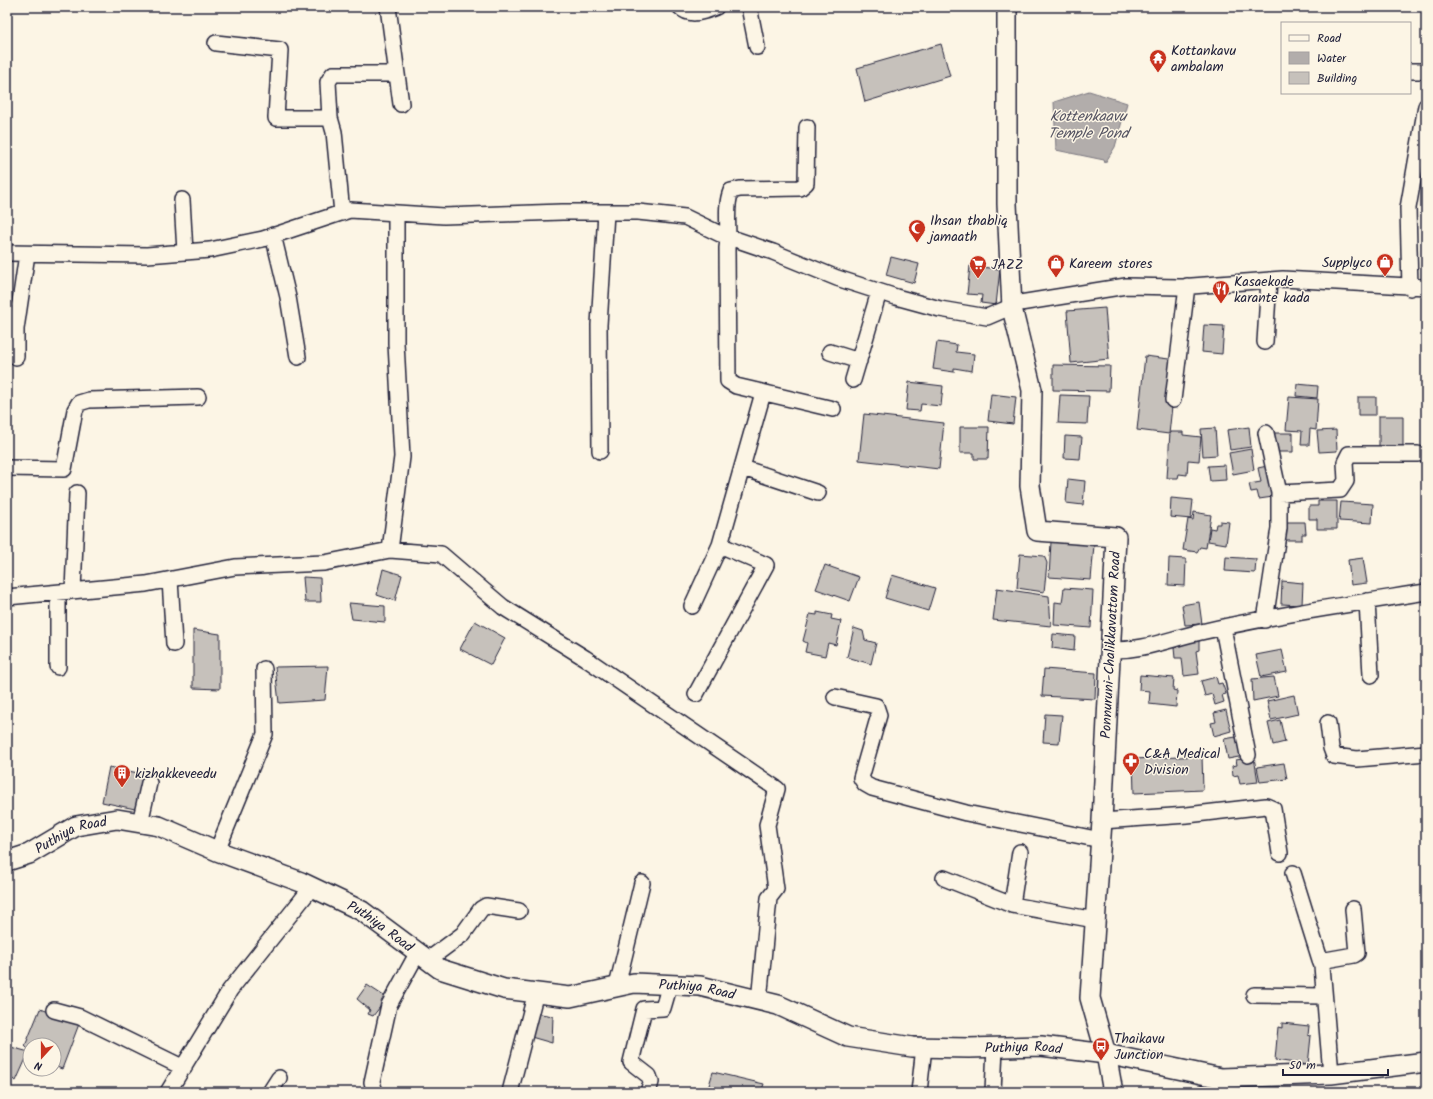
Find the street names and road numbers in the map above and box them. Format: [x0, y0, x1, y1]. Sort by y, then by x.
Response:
street label: Ponnuruni-Chalikkavattom Road [1095, 550, 1127, 739]
street label: Puthiya Road [31, 811, 110, 860]
street label: Puthiya Road [343, 896, 419, 959]
street label: Puthiya Road [658, 974, 739, 1006]
street label: Puthiya Road [984, 1036, 1064, 1061]

